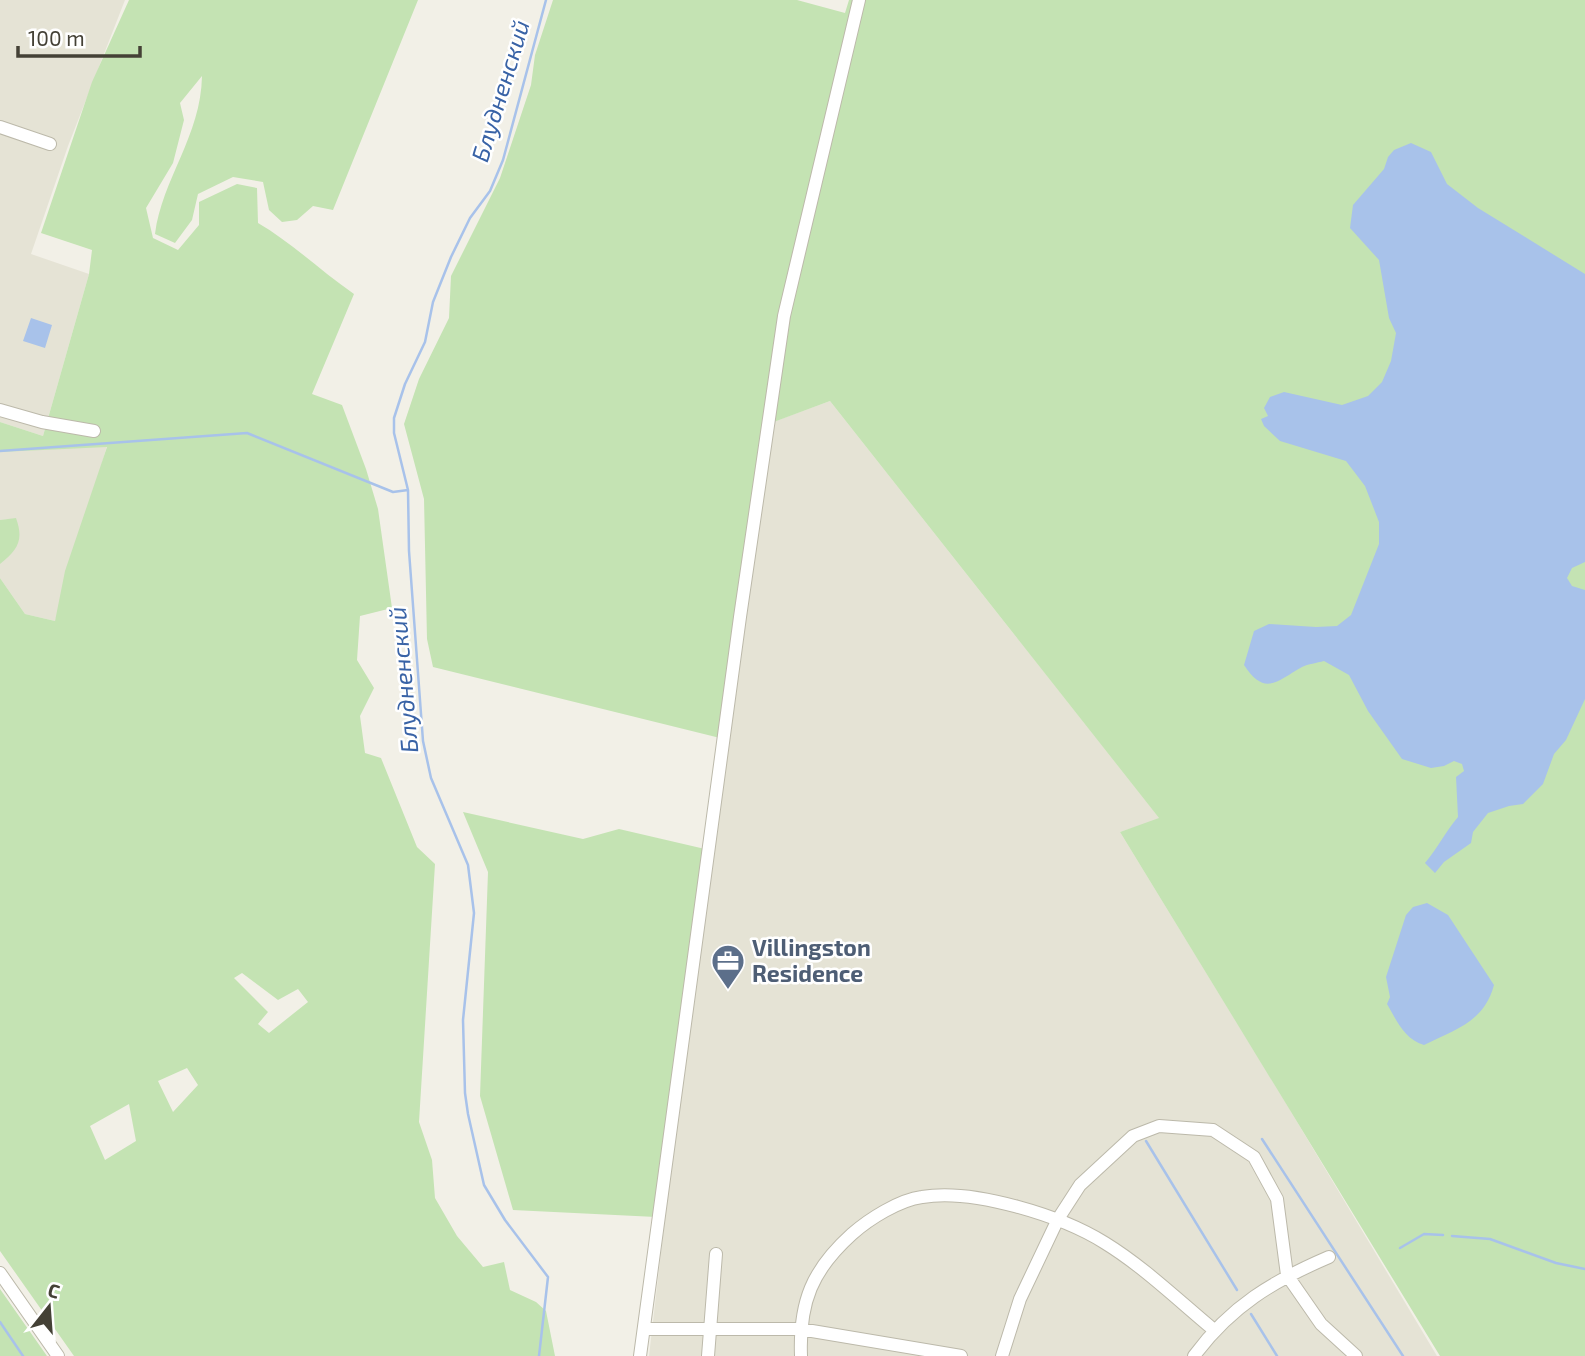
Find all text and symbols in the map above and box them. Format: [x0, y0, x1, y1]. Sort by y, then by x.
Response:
scale bar [18, 14, 140, 58]
water label: Блудненский [464, 16, 535, 165]
text: 100 m [28, 25, 85, 50]
water label: Блудненский [382, 606, 423, 754]
place label: Villingston Residence [752, 933, 871, 987]
office icon: Villingston Residence [709, 942, 747, 991]
north arrow [14, 1272, 84, 1342]
text: С [45, 1278, 63, 1303]

